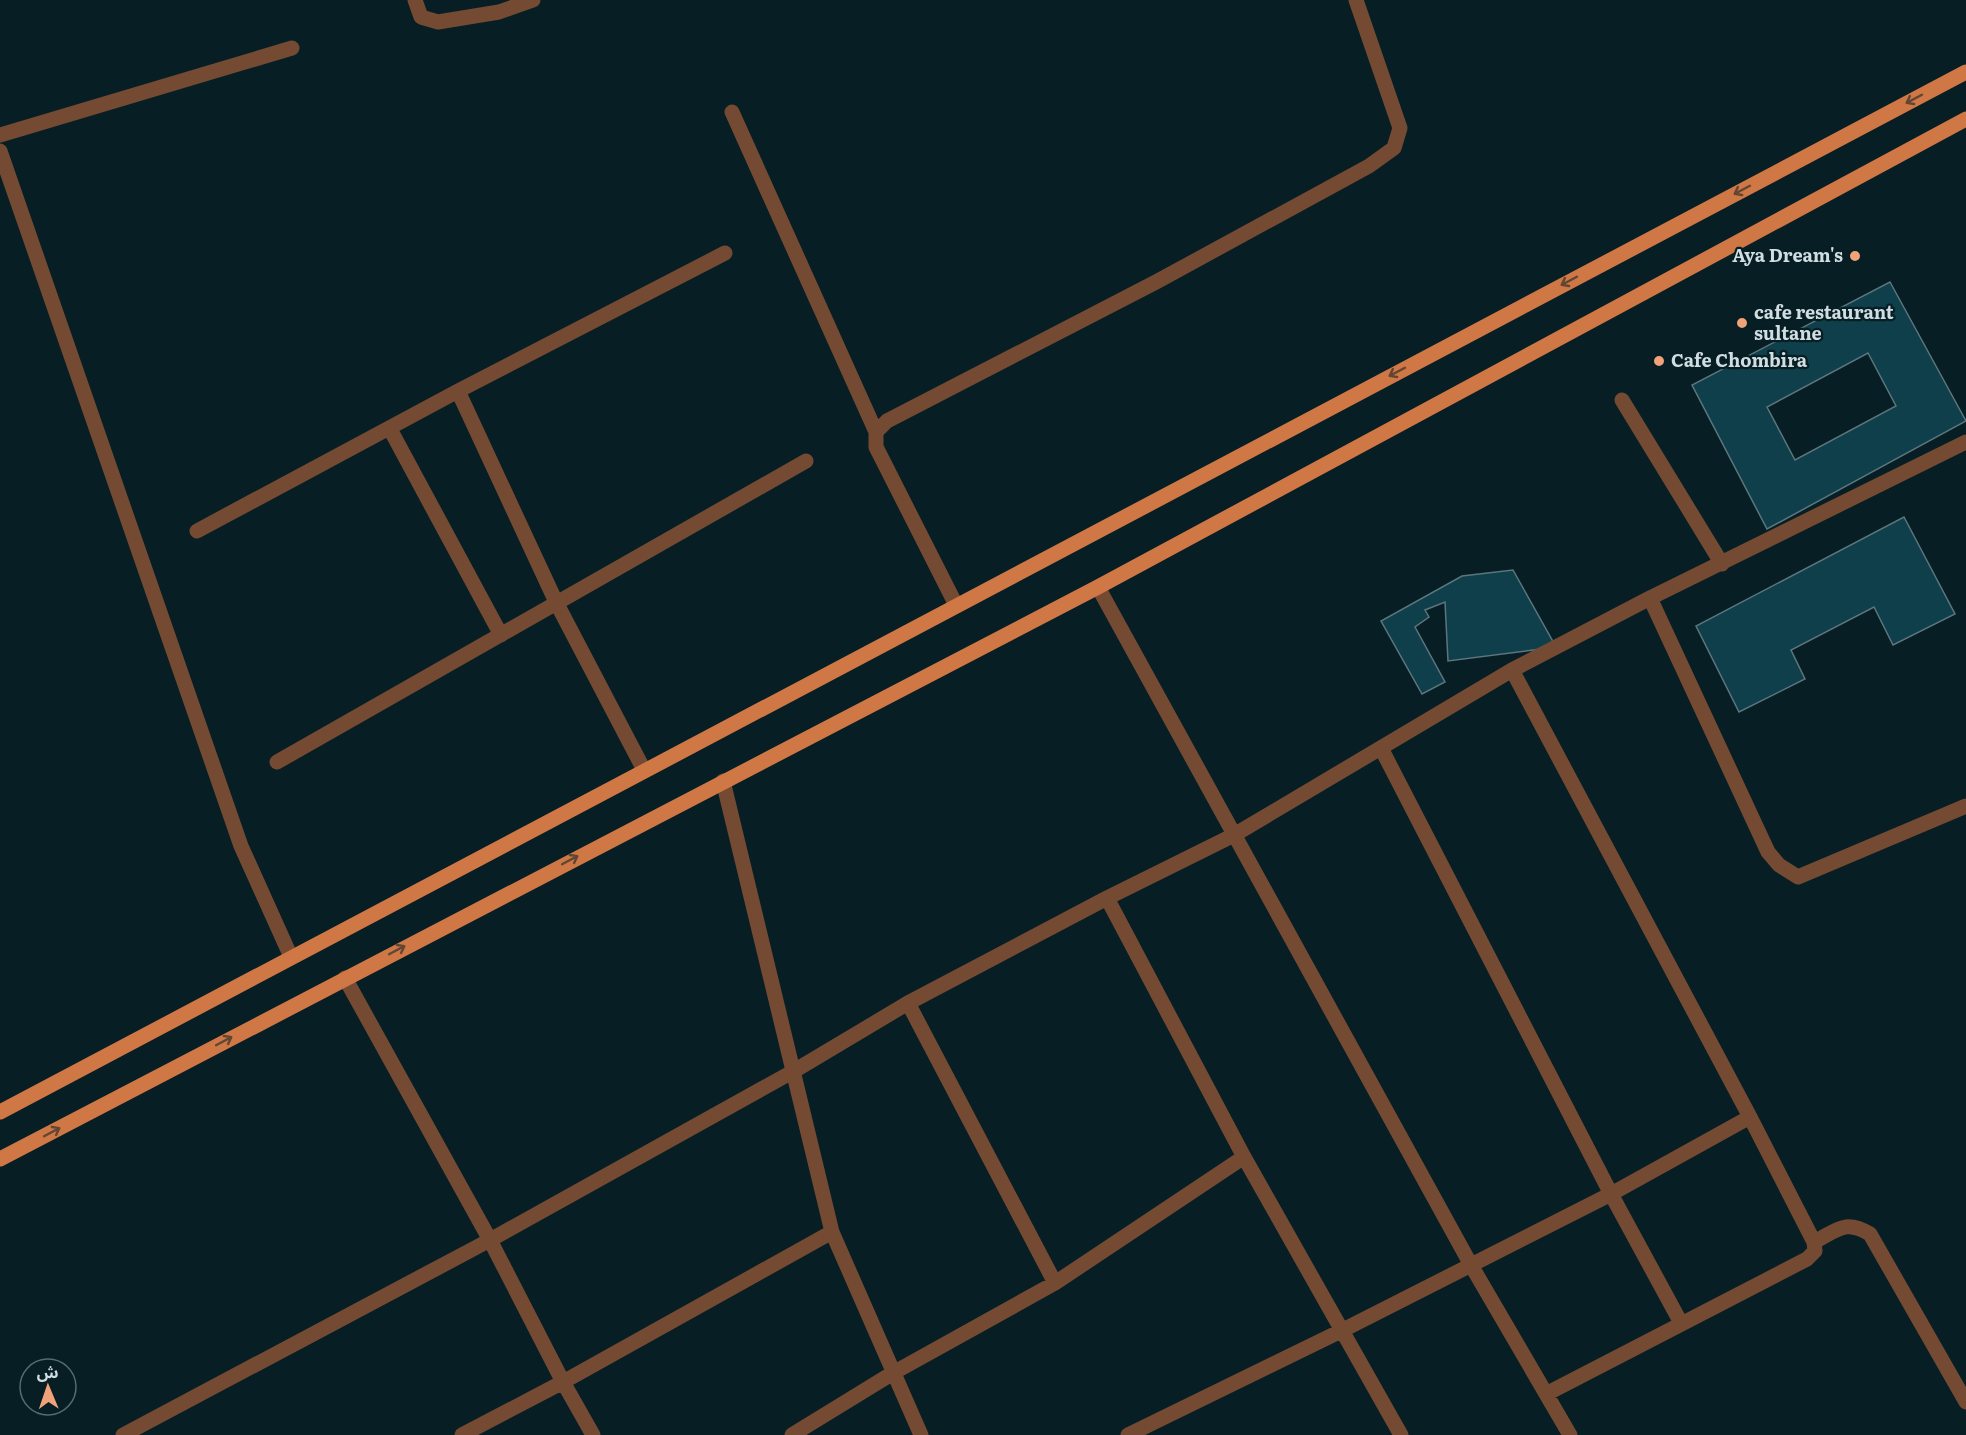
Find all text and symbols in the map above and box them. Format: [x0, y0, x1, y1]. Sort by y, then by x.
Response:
one-way arrow [1906, 94, 1924, 105]
one-way arrow [1734, 184, 1751, 196]
place label: Aya Dream's [1732, 241, 1843, 268]
marker: Aya Dream's [1848, 249, 1862, 263]
one-way arrow [1561, 276, 1579, 287]
place label: cafe restaurant sultane [1754, 298, 1894, 346]
marker: cafe restaurant sultane [1735, 316, 1749, 330]
place label: Cafe Chombira [1671, 346, 1808, 373]
marker: Cafe Chombira [1652, 354, 1666, 368]
one-way arrow [1388, 367, 1406, 379]
one-way arrow [561, 854, 578, 866]
one-way arrow [388, 944, 406, 956]
one-way arrow [215, 1035, 233, 1046]
one-way arrow [42, 1126, 60, 1137]
north arrow [18, 1357, 78, 1417]
text: ش [36, 1359, 59, 1383]

